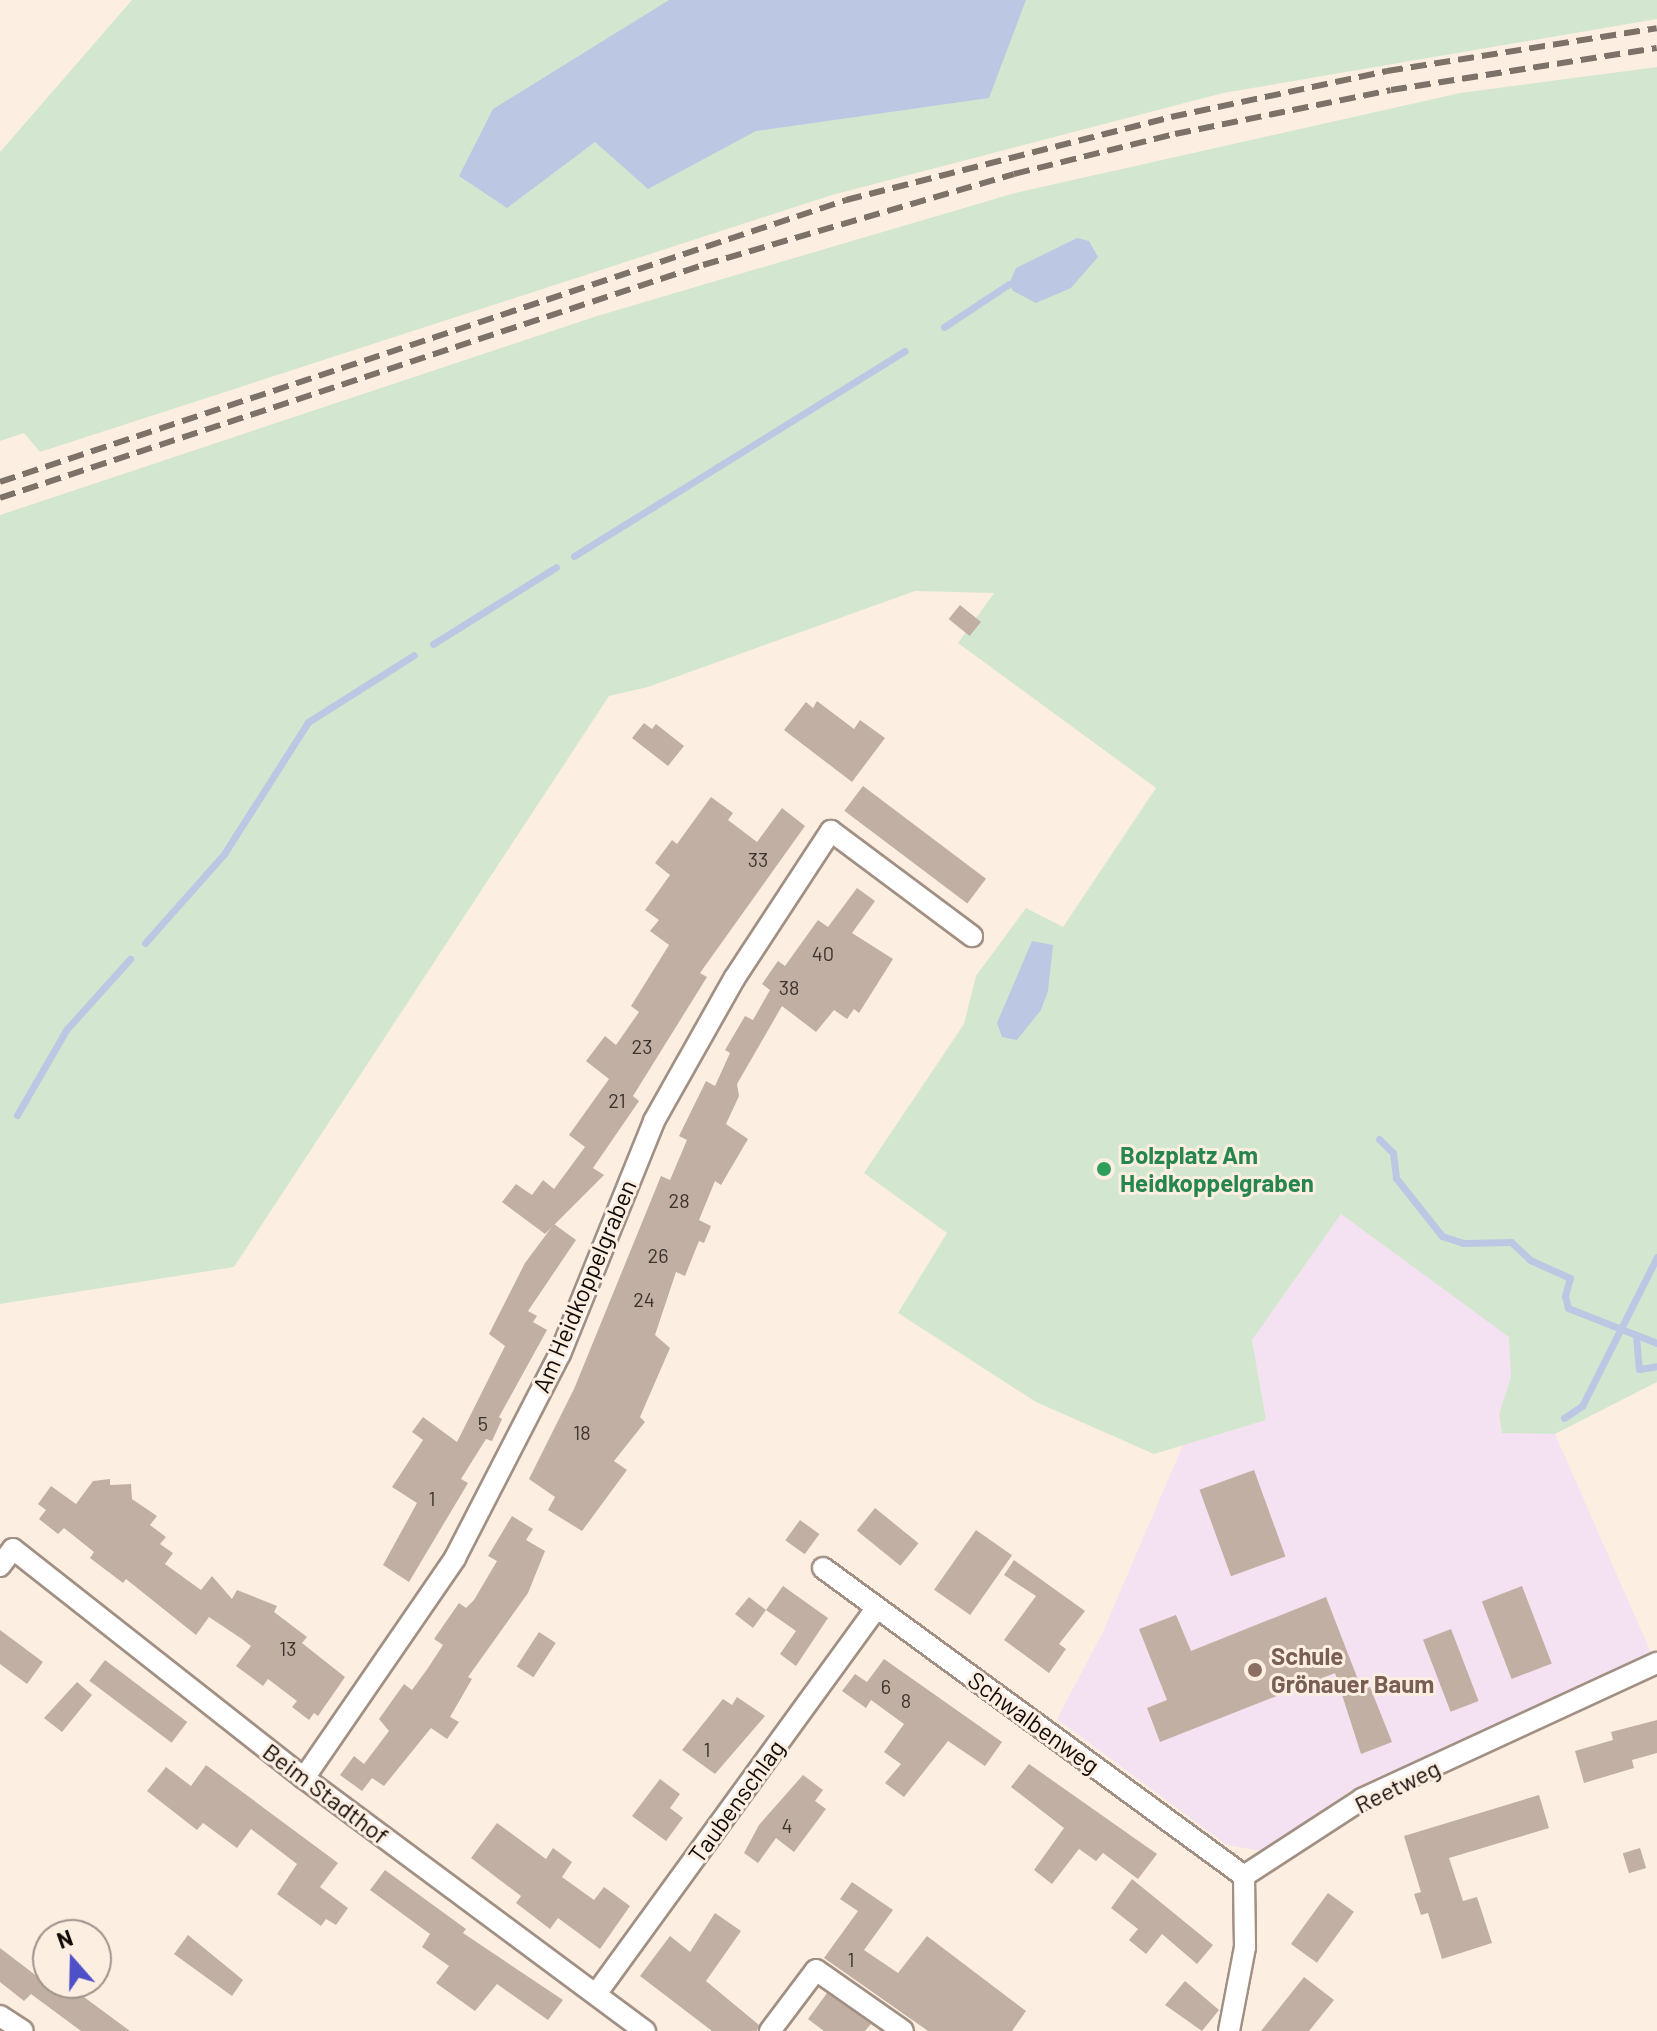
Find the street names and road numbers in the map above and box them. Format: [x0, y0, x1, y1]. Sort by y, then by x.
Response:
street label: Am Heidkoppelgraben [526, 1175, 642, 1397]
street label: Schwalbenweg [963, 1665, 1105, 1779]
street label: Taubenschlag [682, 1734, 790, 1868]
street label: Beim Stadthof [258, 1736, 394, 1850]
street label: Reetweg [1350, 1753, 1444, 1819]

